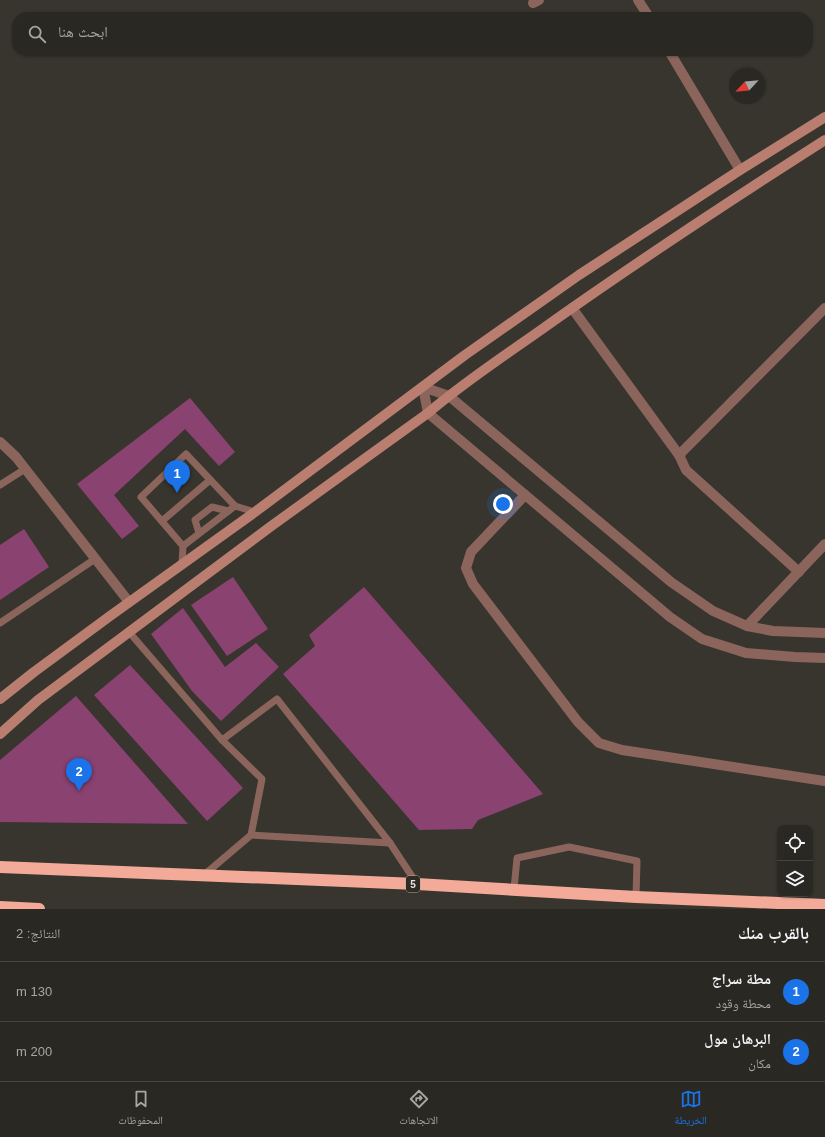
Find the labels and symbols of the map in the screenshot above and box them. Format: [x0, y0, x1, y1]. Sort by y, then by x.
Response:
north arrow [729, 68, 765, 104]
pin: 1 [164, 460, 190, 493]
your location [493, 494, 513, 514]
pin: 2 [66, 758, 92, 791]
road number: 5 [406, 876, 420, 892]

